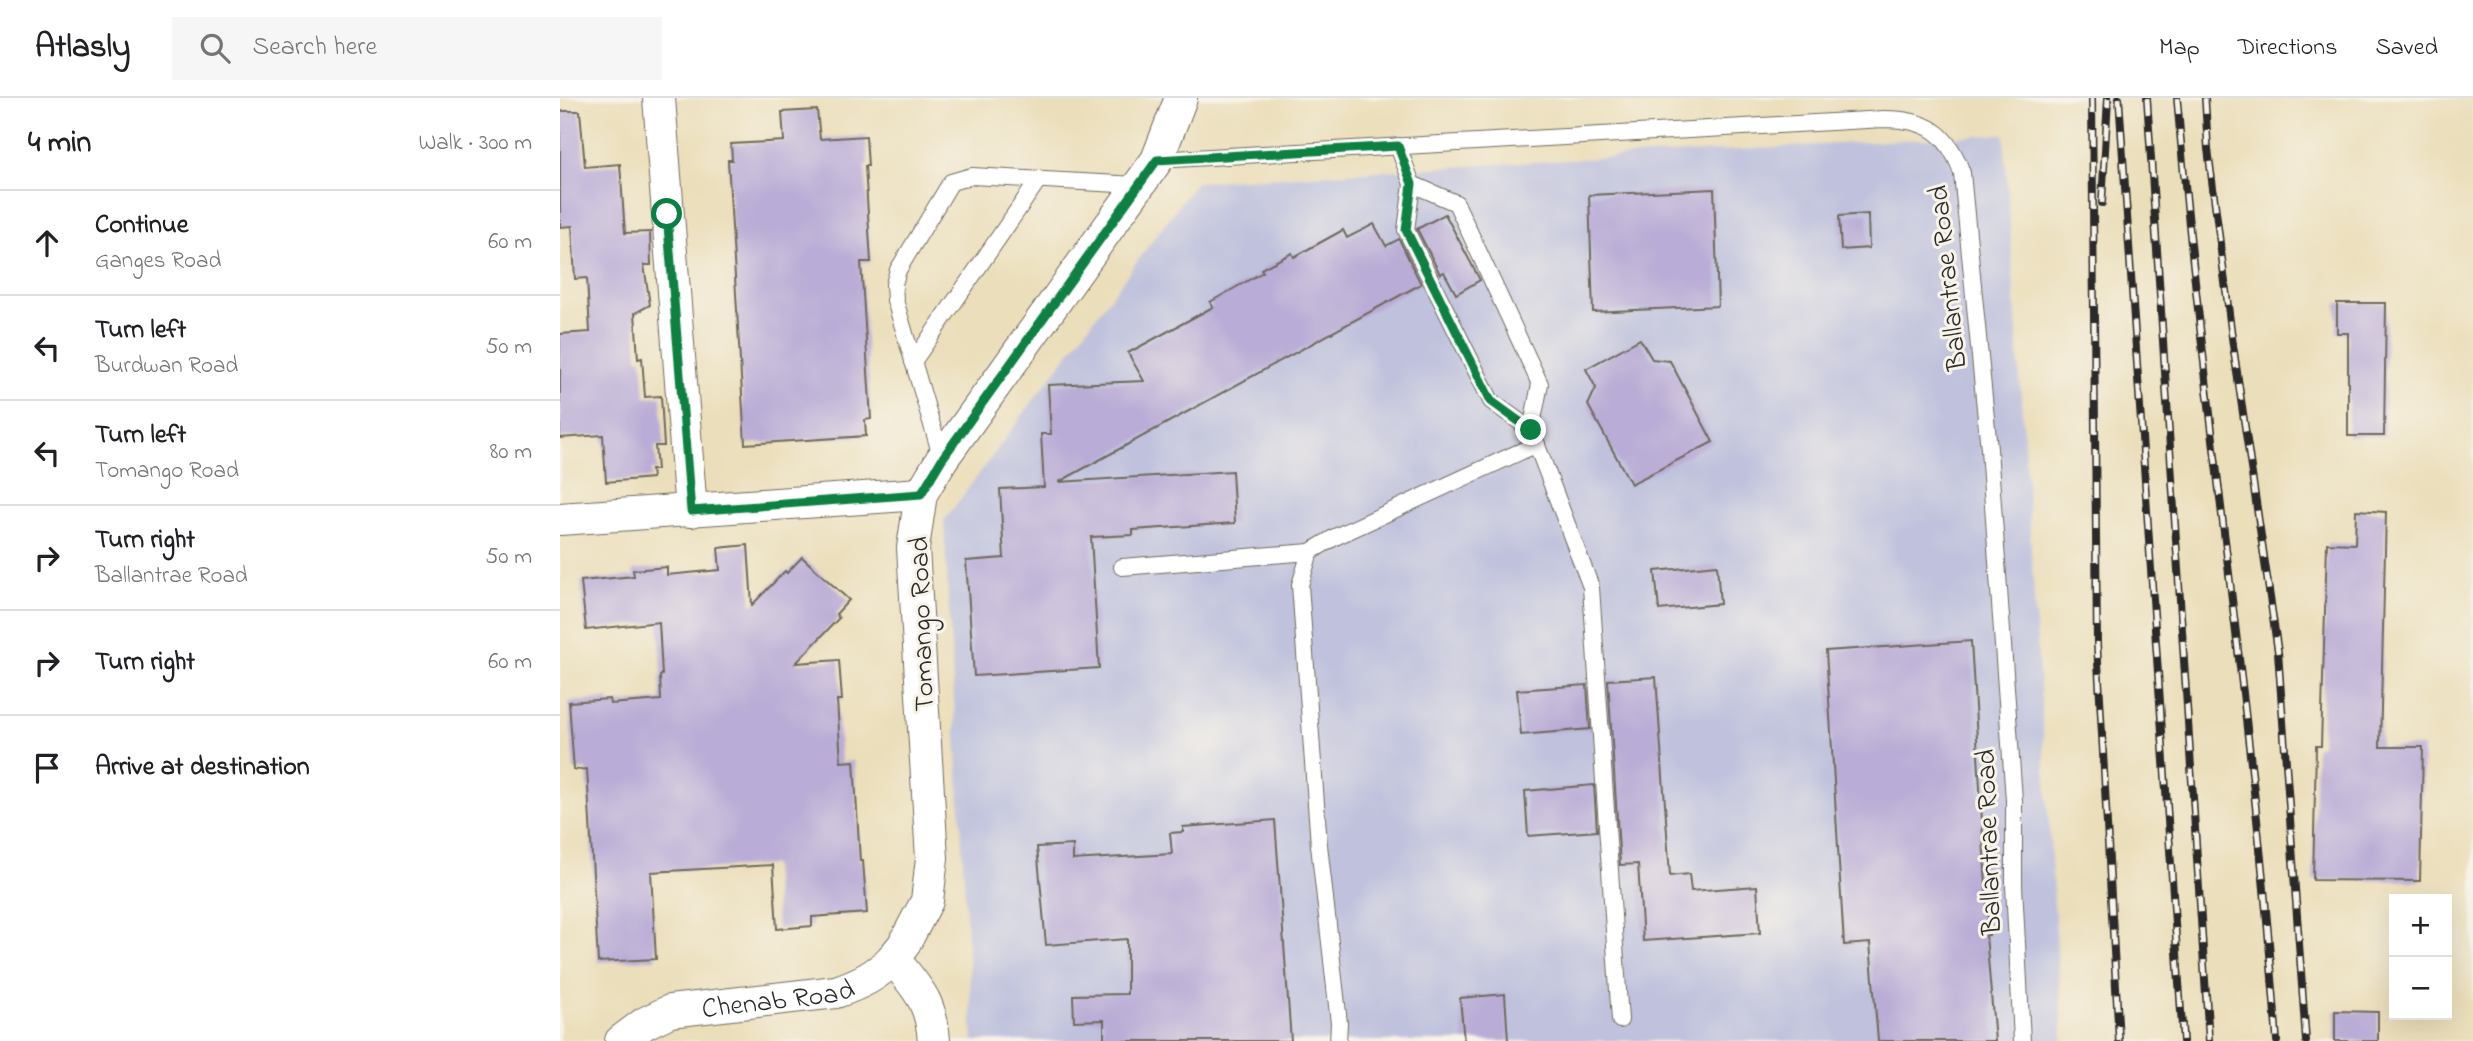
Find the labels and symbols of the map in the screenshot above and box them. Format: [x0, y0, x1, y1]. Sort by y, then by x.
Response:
street label: Ballantrae Road [1919, 183, 1980, 373]
route start [651, 198, 682, 229]
route end [1515, 414, 1546, 445]
street label: Tomango Road [900, 535, 947, 712]
street label: Ballantrae Road [1967, 748, 2014, 937]
street label: Chenab Road [700, 970, 861, 1031]

